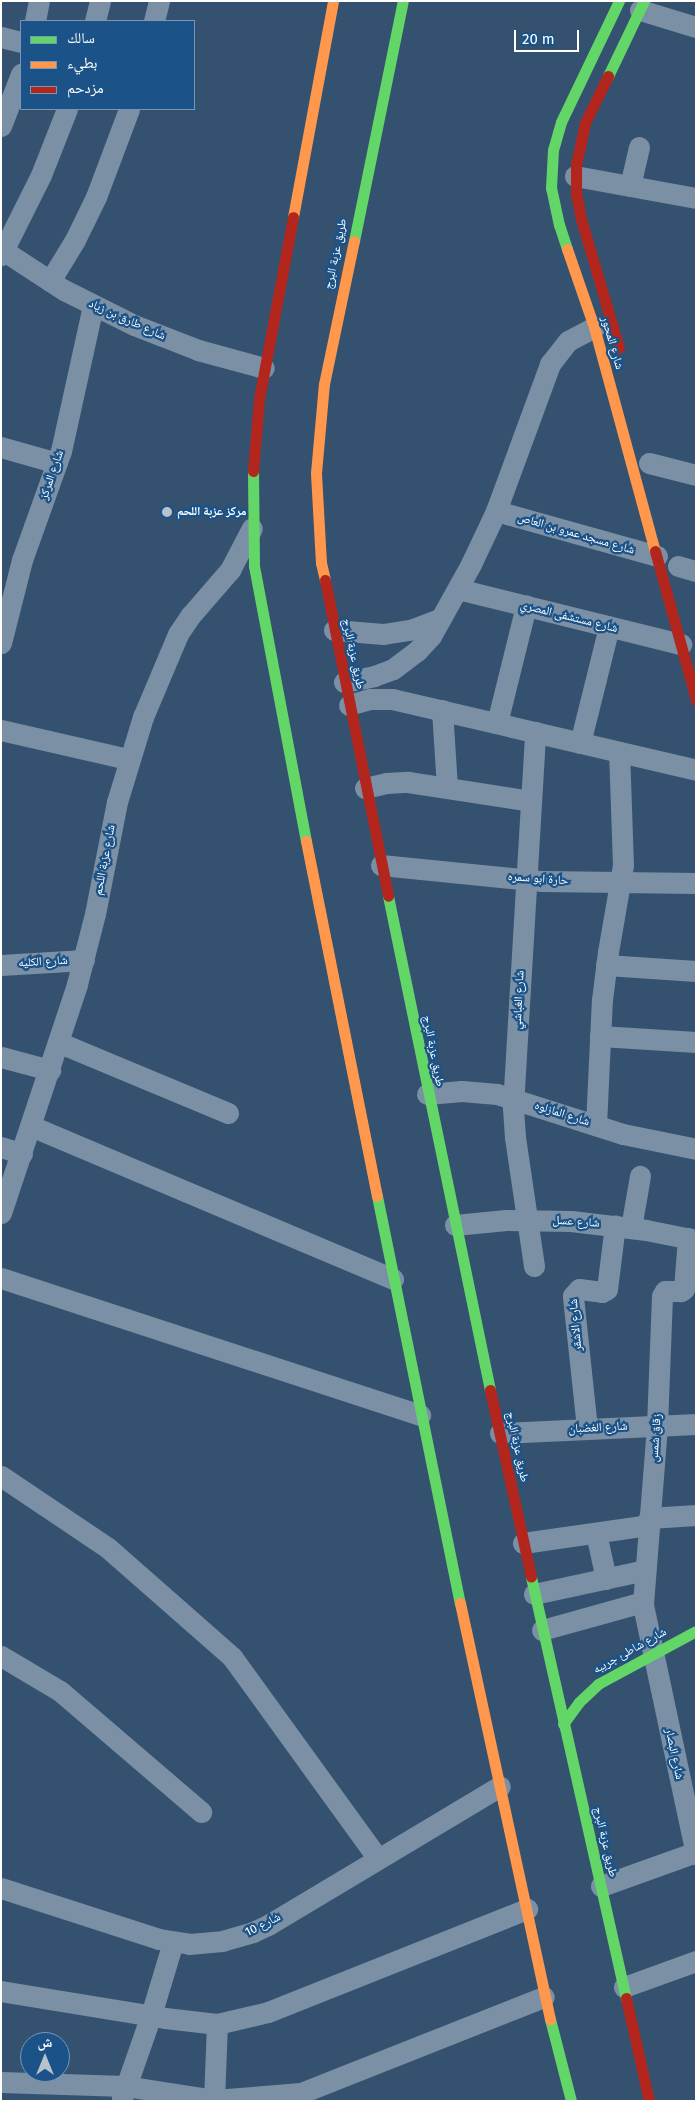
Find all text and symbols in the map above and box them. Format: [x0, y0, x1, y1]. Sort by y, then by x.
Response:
legend [20, 20, 195, 110]
scale bar [517, 20, 582, 52]
text: سالك [67, 29, 95, 47]
text: 20 m [522, 30, 555, 48]
text: بطيء [67, 54, 97, 72]
text: مزدحم [67, 79, 104, 97]
street label: طريق عزبة البرج [321, 217, 351, 291]
street label: شارع طارق بن زياد [86, 297, 168, 343]
street label: شارع المحور [598, 315, 626, 371]
street label: شارع المركز [37, 449, 67, 501]
place label: مركز عزبة اللحم [177, 505, 246, 519]
marker: مركز عزبة اللحم [161, 506, 173, 518]
street label: شارع مسجد عمرو بن العاص [516, 510, 636, 558]
street label: شارع مستشفى المصري [519, 598, 619, 636]
street label: طريق عزبة البرج [338, 617, 368, 691]
street label: شارع عزبة اللحم [91, 824, 119, 896]
street label: حارة ابو سمره [507, 870, 569, 888]
street label: شارع الكليه [18, 954, 68, 970]
street label: شارع الغباشي [510, 970, 528, 1030]
street label: طريق عزبة البرج [419, 1014, 447, 1088]
street label: شارع المازلوه [533, 1098, 591, 1130]
street label: شارع عسل [552, 1213, 600, 1231]
street label: شارع الاشقر [567, 1298, 585, 1352]
street label: طريق عزبة البرج [502, 1410, 532, 1484]
street label: زقاق شمس [647, 1413, 665, 1463]
street label: شارع الغضبان [568, 1419, 628, 1437]
street label: شارع شاطئ جريبه [591, 1625, 669, 1677]
street label: شارع البصار [662, 1727, 686, 1781]
street label: طريق عزبة البرج [590, 1805, 620, 1879]
street label: شارع 10 [243, 1910, 283, 1940]
north arrow [20, 2032, 70, 2082]
text: ش [38, 2034, 52, 2051]

